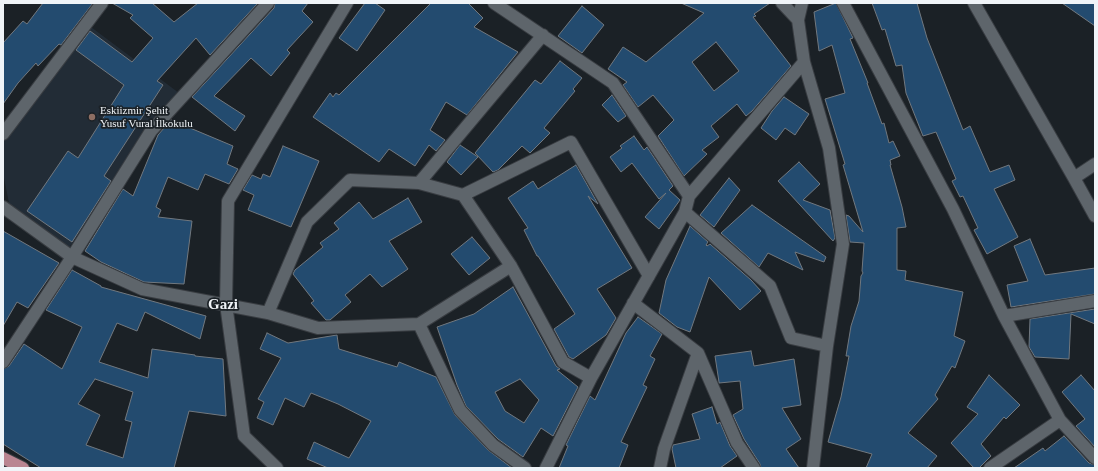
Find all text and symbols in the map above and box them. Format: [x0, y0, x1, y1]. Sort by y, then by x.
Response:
place label: Eskiizmir Şehit Yusuf Vural İlkokulu [100, 104, 193, 130]
marker: Eskiizmir Şehit Yusuf Vural İlkokulu [87, 112, 97, 122]
district label: Gazi [208, 296, 238, 314]

